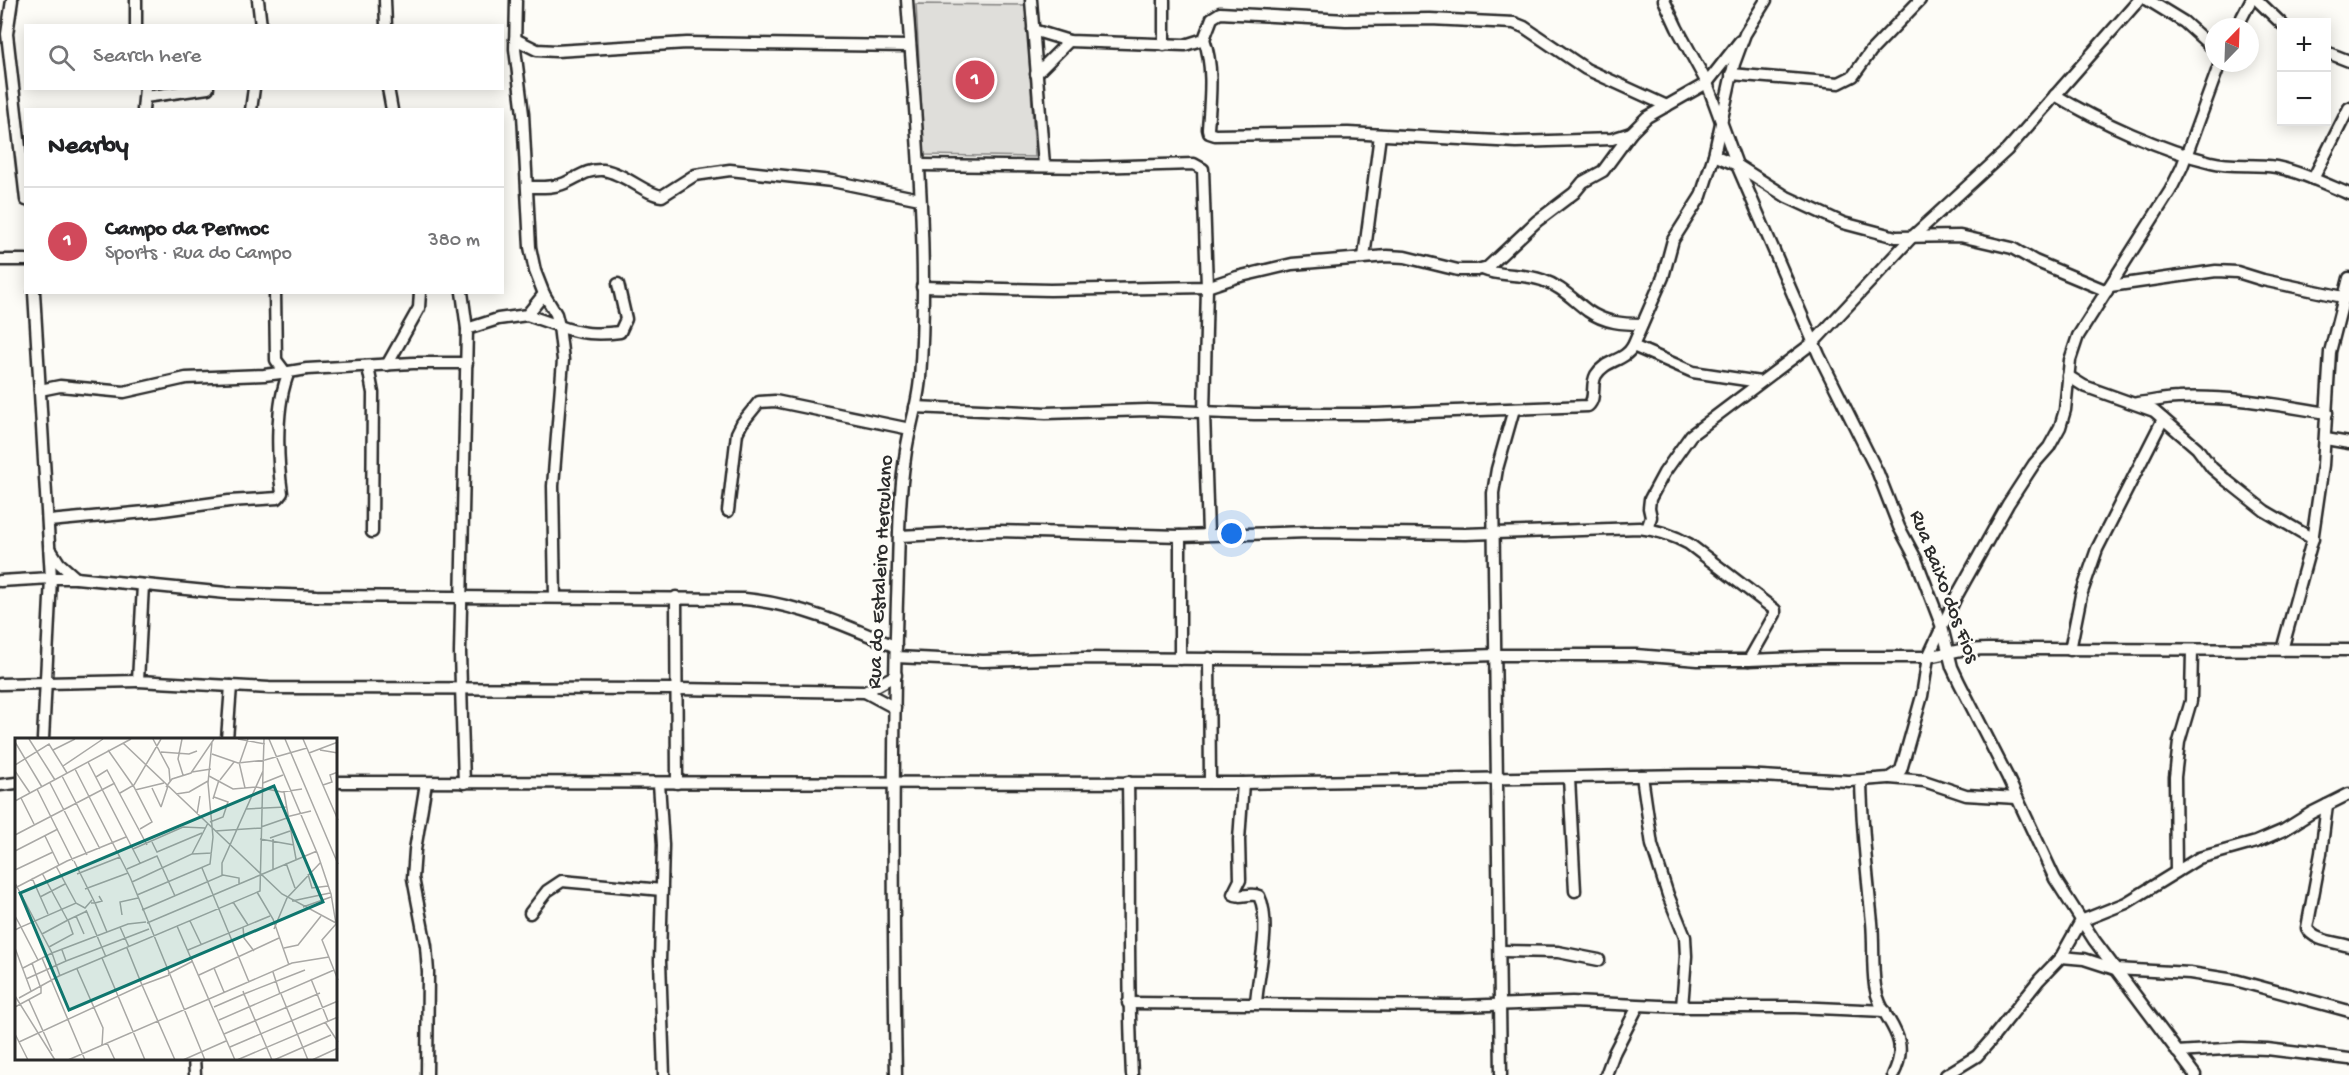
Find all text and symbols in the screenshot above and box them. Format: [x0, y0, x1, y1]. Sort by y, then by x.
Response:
north arrow [2205, 18, 2259, 72]
map controls [2277, 18, 2331, 126]
button: + [2277, 18, 2331, 72]
search box [24, 24, 504, 90]
icon: search [45, 41, 78, 74]
text: Search here [93, 44, 201, 70]
pin: 1 [956, 58, 994, 103]
button: − [2277, 72, 2331, 126]
text: Nearby [48, 132, 129, 163]
text: Campo da Permoc [105, 217, 268, 243]
text: 1 [63, 230, 72, 253]
text: 380 m [428, 230, 480, 253]
text: Sports · Rua do Campo [105, 243, 292, 266]
street label: Rua do Estaleiro Herculano [863, 454, 901, 690]
street label: Rua Baixo dos Fios [1902, 507, 1984, 668]
your location [1217, 519, 1246, 548]
inset map [15, 738, 338, 1060]

